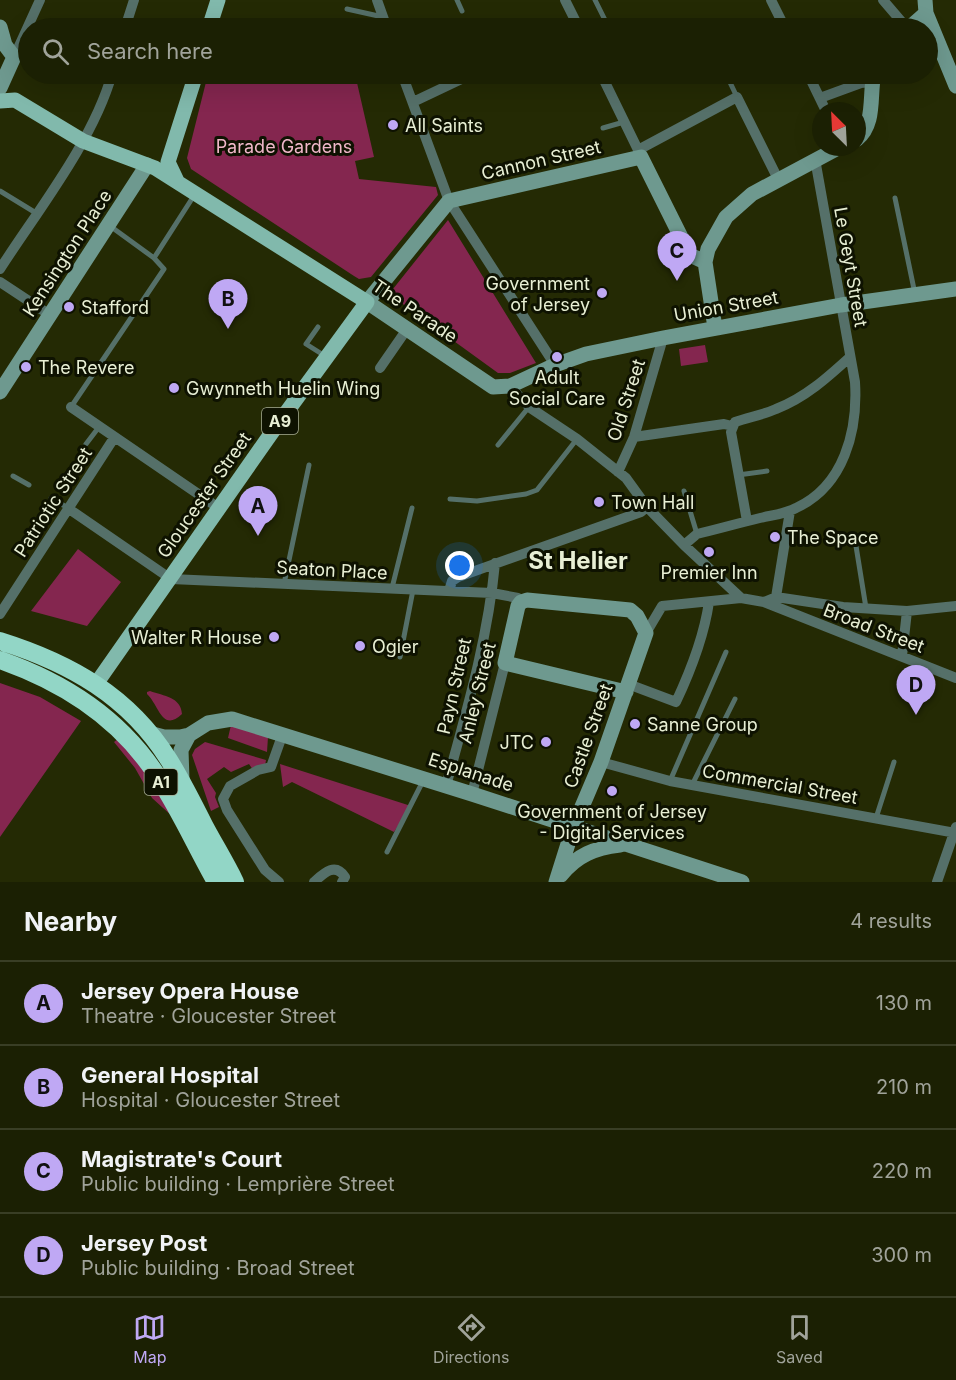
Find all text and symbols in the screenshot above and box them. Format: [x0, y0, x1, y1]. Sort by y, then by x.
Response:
search box [18, 18, 938, 84]
icon: search [39, 35, 72, 68]
text: Search here [87, 38, 213, 64]
north arrow [812, 102, 866, 156]
place label: All Saints [405, 115, 483, 136]
marker: All Saints [386, 118, 400, 132]
park label: Parade Gardens [216, 136, 352, 157]
street label: Cannon Street [479, 136, 603, 184]
street label: Kensington Place [18, 186, 116, 320]
street label: Le Geyt Street [830, 205, 872, 329]
pin: C [658, 232, 696, 281]
place label: Government of Jersey [485, 273, 590, 315]
street label: The Parade [369, 275, 461, 347]
pin: B [208, 280, 248, 329]
marker: Government of Jersey [595, 286, 609, 300]
street label: Union Street [672, 286, 780, 326]
place label: Stafford [81, 297, 149, 318]
marker: Stafford [62, 300, 76, 314]
marker: Adult Social Care [550, 350, 564, 364]
street label: Old Street [603, 356, 649, 444]
place label: The Revere [38, 357, 135, 378]
marker: The Revere [19, 360, 33, 374]
place label: Adult Social Care [509, 367, 605, 409]
place label: Gwynneth Huelin Wing [186, 378, 380, 399]
marker: Gwynneth Huelin Wing [167, 381, 181, 395]
road number: A9 [262, 408, 298, 434]
street label: Gloucester Street [153, 428, 255, 562]
street label: Patriotic Street [10, 443, 96, 561]
pin: A [238, 486, 278, 536]
place label: Town Hall [611, 492, 694, 513]
marker: Town Hall [592, 495, 606, 509]
place label: The Space [787, 527, 878, 548]
marker: The Space [768, 530, 782, 544]
marker: Premier Inn [702, 545, 716, 559]
district label: St Helier [528, 546, 628, 575]
your location [445, 551, 474, 580]
street label: Seaton Place [276, 557, 388, 583]
place label: Premier Inn [660, 562, 758, 583]
street label: Broad Street [821, 599, 927, 657]
place label: Walter R House [131, 627, 262, 648]
marker: Walter R House [267, 630, 281, 644]
place label: Ogier [372, 636, 419, 657]
street label: Payn Street [433, 636, 475, 736]
marker: Ogier [353, 639, 367, 653]
street label: Anley Street [454, 640, 500, 746]
pin: D [896, 666, 936, 715]
street label: Castle Street [559, 681, 617, 791]
place label: Sanne Group [647, 714, 758, 735]
marker: Sanne Group [628, 717, 642, 731]
place label: JTC [499, 732, 534, 753]
marker: JTC [539, 735, 553, 749]
street label: Esplanade [426, 748, 516, 796]
street label: Commercial Street [701, 760, 859, 808]
road number: A1 [144, 769, 178, 795]
marker: Government of Jersey - Digital Services [605, 784, 619, 798]
place label: Government of Jersey - Digital Services [517, 801, 707, 843]
text: Nearby [24, 906, 117, 937]
text: 4 results [850, 909, 932, 933]
text: Jersey Opera House [81, 978, 299, 1004]
text: A [36, 991, 51, 1015]
text: 130 m [876, 991, 932, 1015]
text: Theatre · Gloucester Street [81, 1004, 336, 1028]
text: General Hospital [81, 1062, 259, 1088]
text: B [37, 1075, 50, 1099]
text: 210 m [876, 1075, 932, 1099]
text: Hospital · Gloucester Street [81, 1088, 340, 1112]
text: Magistrate's Court [81, 1146, 282, 1172]
text: C [36, 1159, 51, 1183]
text: 220 m [872, 1159, 932, 1183]
text: Public building · Lemprière Street [81, 1172, 395, 1196]
text: Jersey Post [81, 1230, 207, 1256]
text: D [36, 1243, 51, 1267]
text: 300 m [871, 1243, 932, 1267]
text: Public building · Broad Street [81, 1256, 355, 1280]
tab: Map [133, 1311, 167, 1367]
tab: Directions [433, 1311, 509, 1367]
tab: Saved [776, 1311, 823, 1367]

